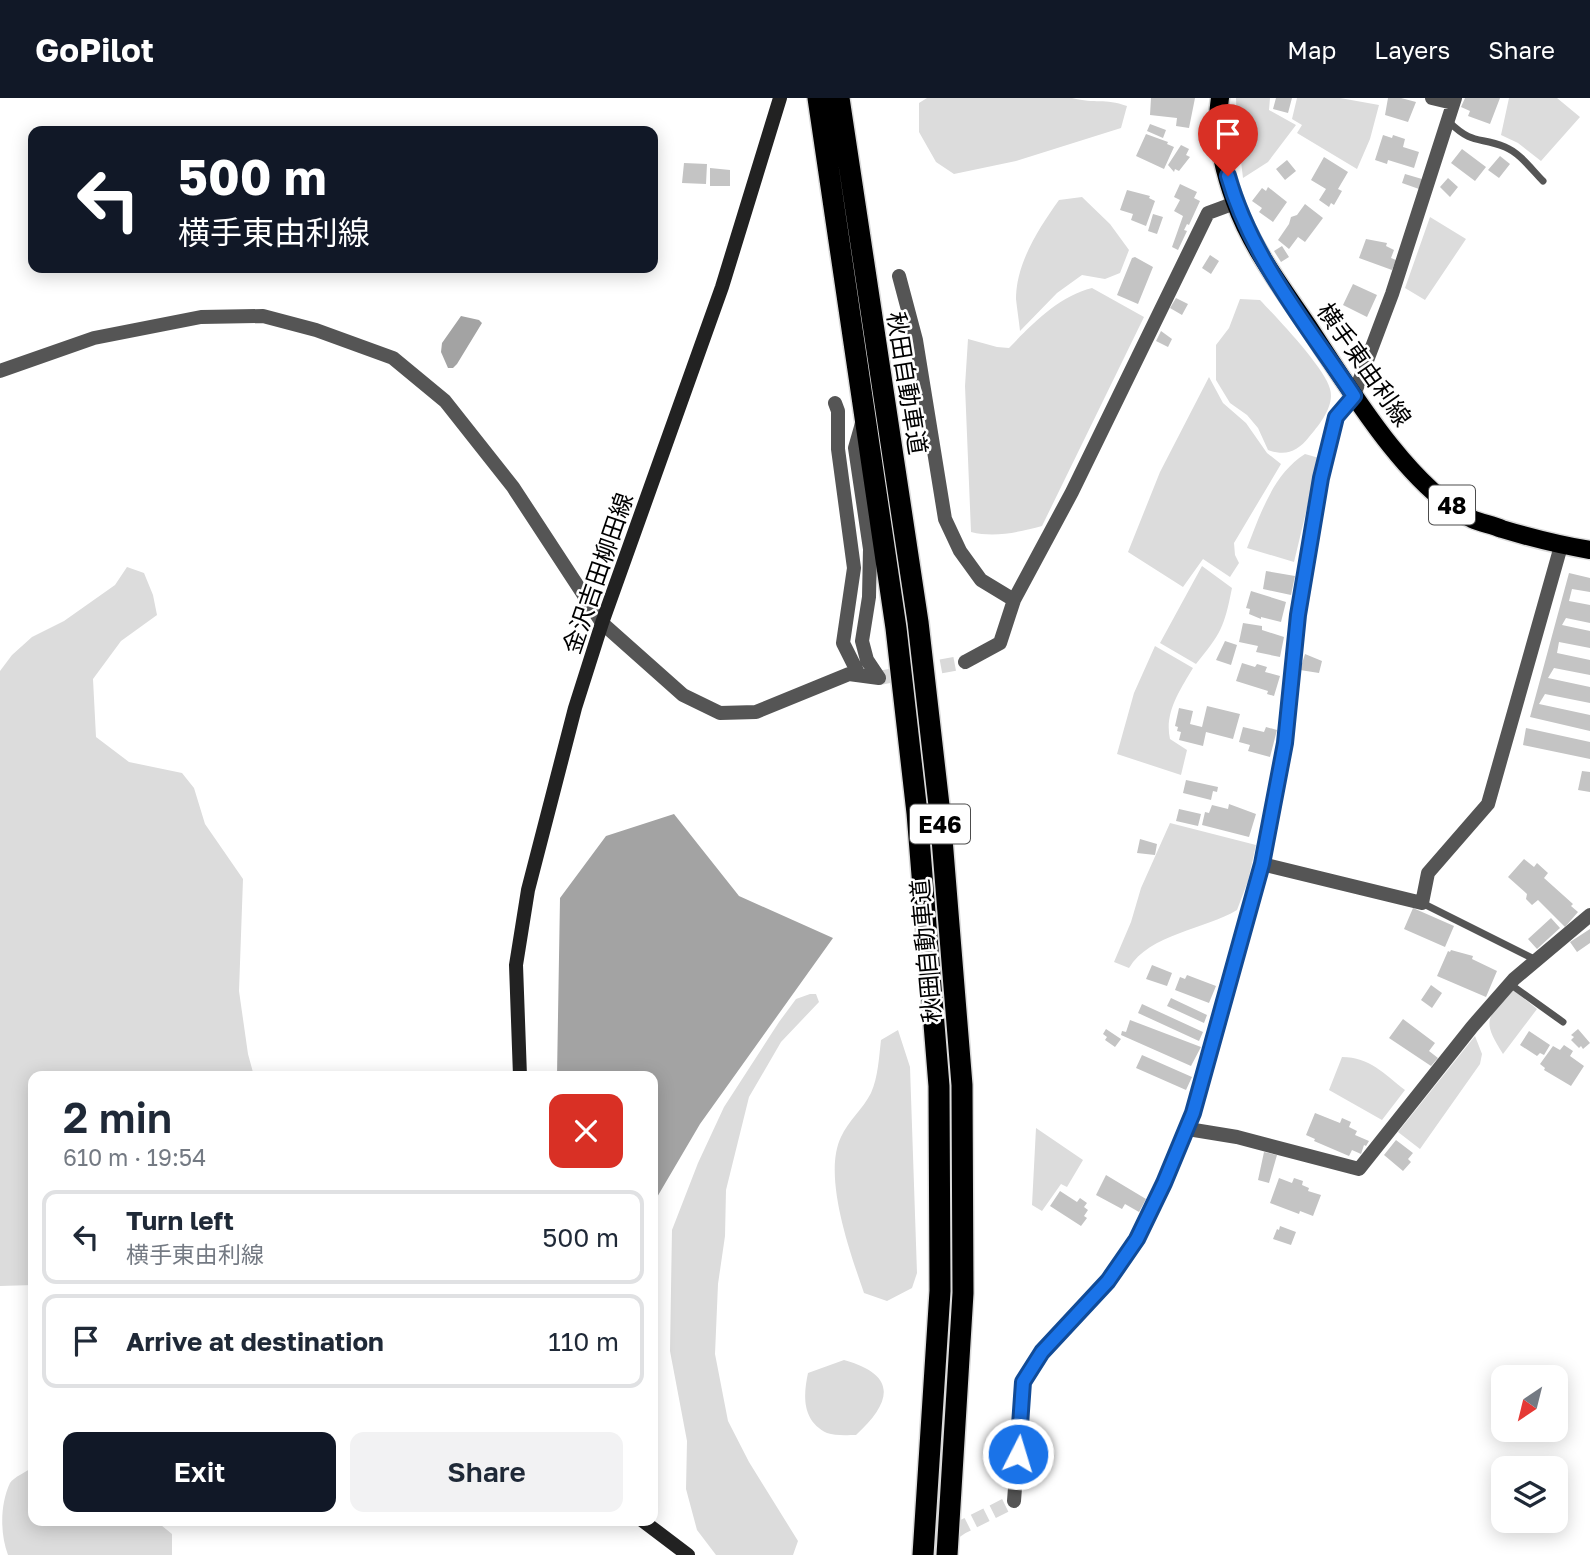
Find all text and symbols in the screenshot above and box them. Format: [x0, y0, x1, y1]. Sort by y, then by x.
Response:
text: GoPilot [35, 30, 154, 69]
text: Map [1287, 35, 1336, 64]
text: Layers [1374, 35, 1450, 64]
text: Share [1488, 35, 1555, 64]
pin [1198, 104, 1258, 176]
icon: arrive [1209, 115, 1247, 153]
text: 500 m [178, 147, 327, 206]
icon: left [63, 154, 154, 245]
text: 横手東由利線 [178, 213, 370, 251]
street label: 横手東由利線 [1312, 297, 1418, 431]
street label: 秋田自動車道 [882, 310, 934, 456]
road number: 48 [1429, 486, 1475, 524]
street label: 金沢吉田柳田線 [556, 489, 638, 657]
road number: E46 [910, 804, 970, 844]
street label: 秋田自動車道 [904, 878, 946, 1024]
text: 2 min [63, 1092, 172, 1142]
button: close [549, 1094, 623, 1168]
text: 610 m · 19:54 [63, 1143, 206, 1171]
text: Turn left [126, 1205, 234, 1236]
icon: left [67, 1218, 105, 1256]
text: 500 m [542, 1222, 619, 1253]
text: 横手東由利線 [126, 1240, 264, 1268]
icon: arrive [67, 1322, 105, 1360]
text: Arrive at destination [126, 1326, 384, 1357]
text: 110 m [548, 1326, 619, 1357]
north arrow [1491, 1365, 1568, 1442]
map controls [1491, 1365, 1568, 1533]
position arrow [981, 1417, 1055, 1491]
button: Exit [63, 1432, 336, 1512]
button: Share [350, 1432, 623, 1512]
button: layers [1491, 1456, 1568, 1533]

